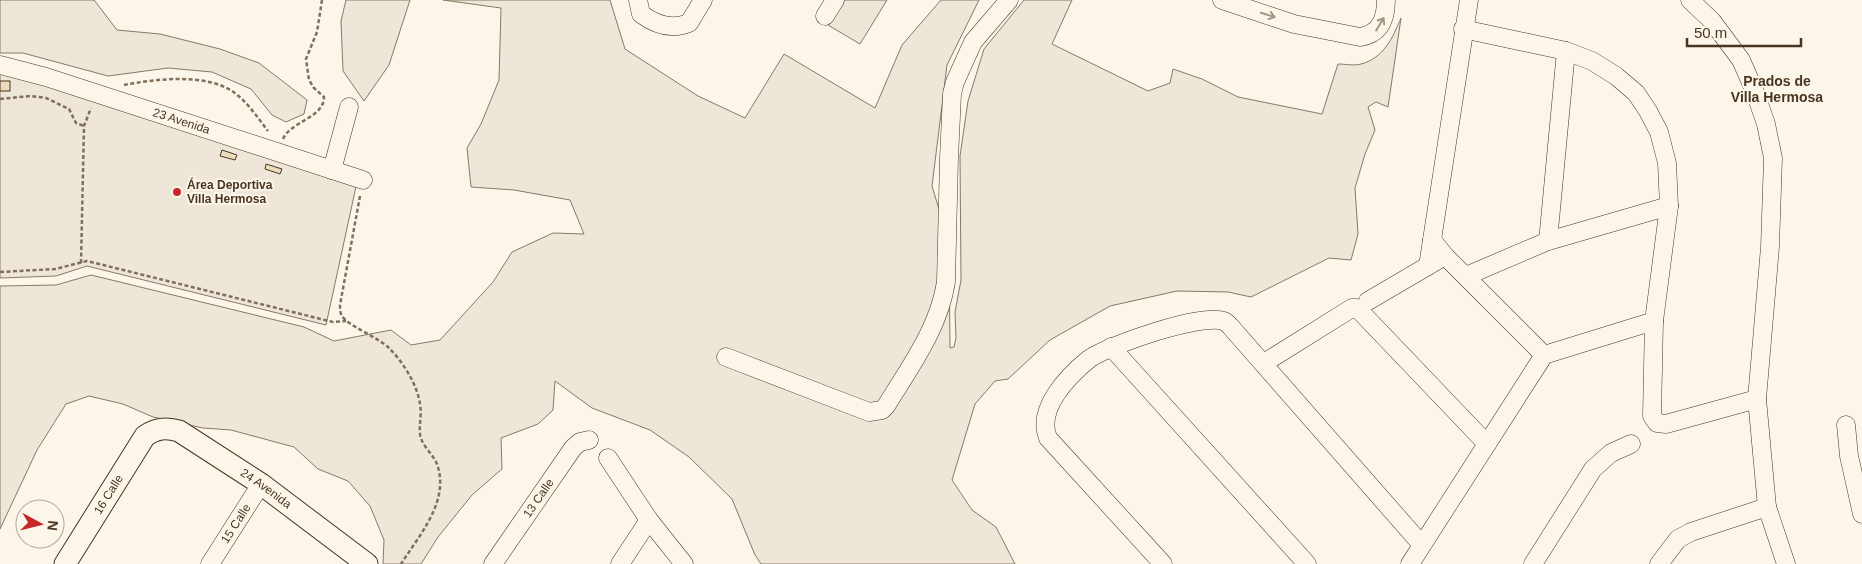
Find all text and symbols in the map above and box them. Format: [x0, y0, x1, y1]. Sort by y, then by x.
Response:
one-way arrow [1260, 11, 1276, 21]
scale bar [1687, 15, 1801, 47]
one-way arrow [1375, 17, 1385, 32]
text: 50 m [1694, 24, 1727, 41]
district label: Prados de Villa Hermosa [1731, 73, 1823, 105]
street label: 23 Avenida [151, 105, 212, 137]
place label: Área Deportiva Villa Hermosa [187, 177, 273, 206]
marker: Área Deportiva Villa Hermosa [171, 186, 183, 198]
street label: 24 Avenida [238, 466, 294, 512]
street label: 16 Calle [91, 472, 126, 517]
street label: 13 Calle [520, 476, 557, 520]
north arrow [15, 499, 65, 549]
street label: 15 Calle [218, 501, 254, 546]
text: N [44, 520, 61, 532]

